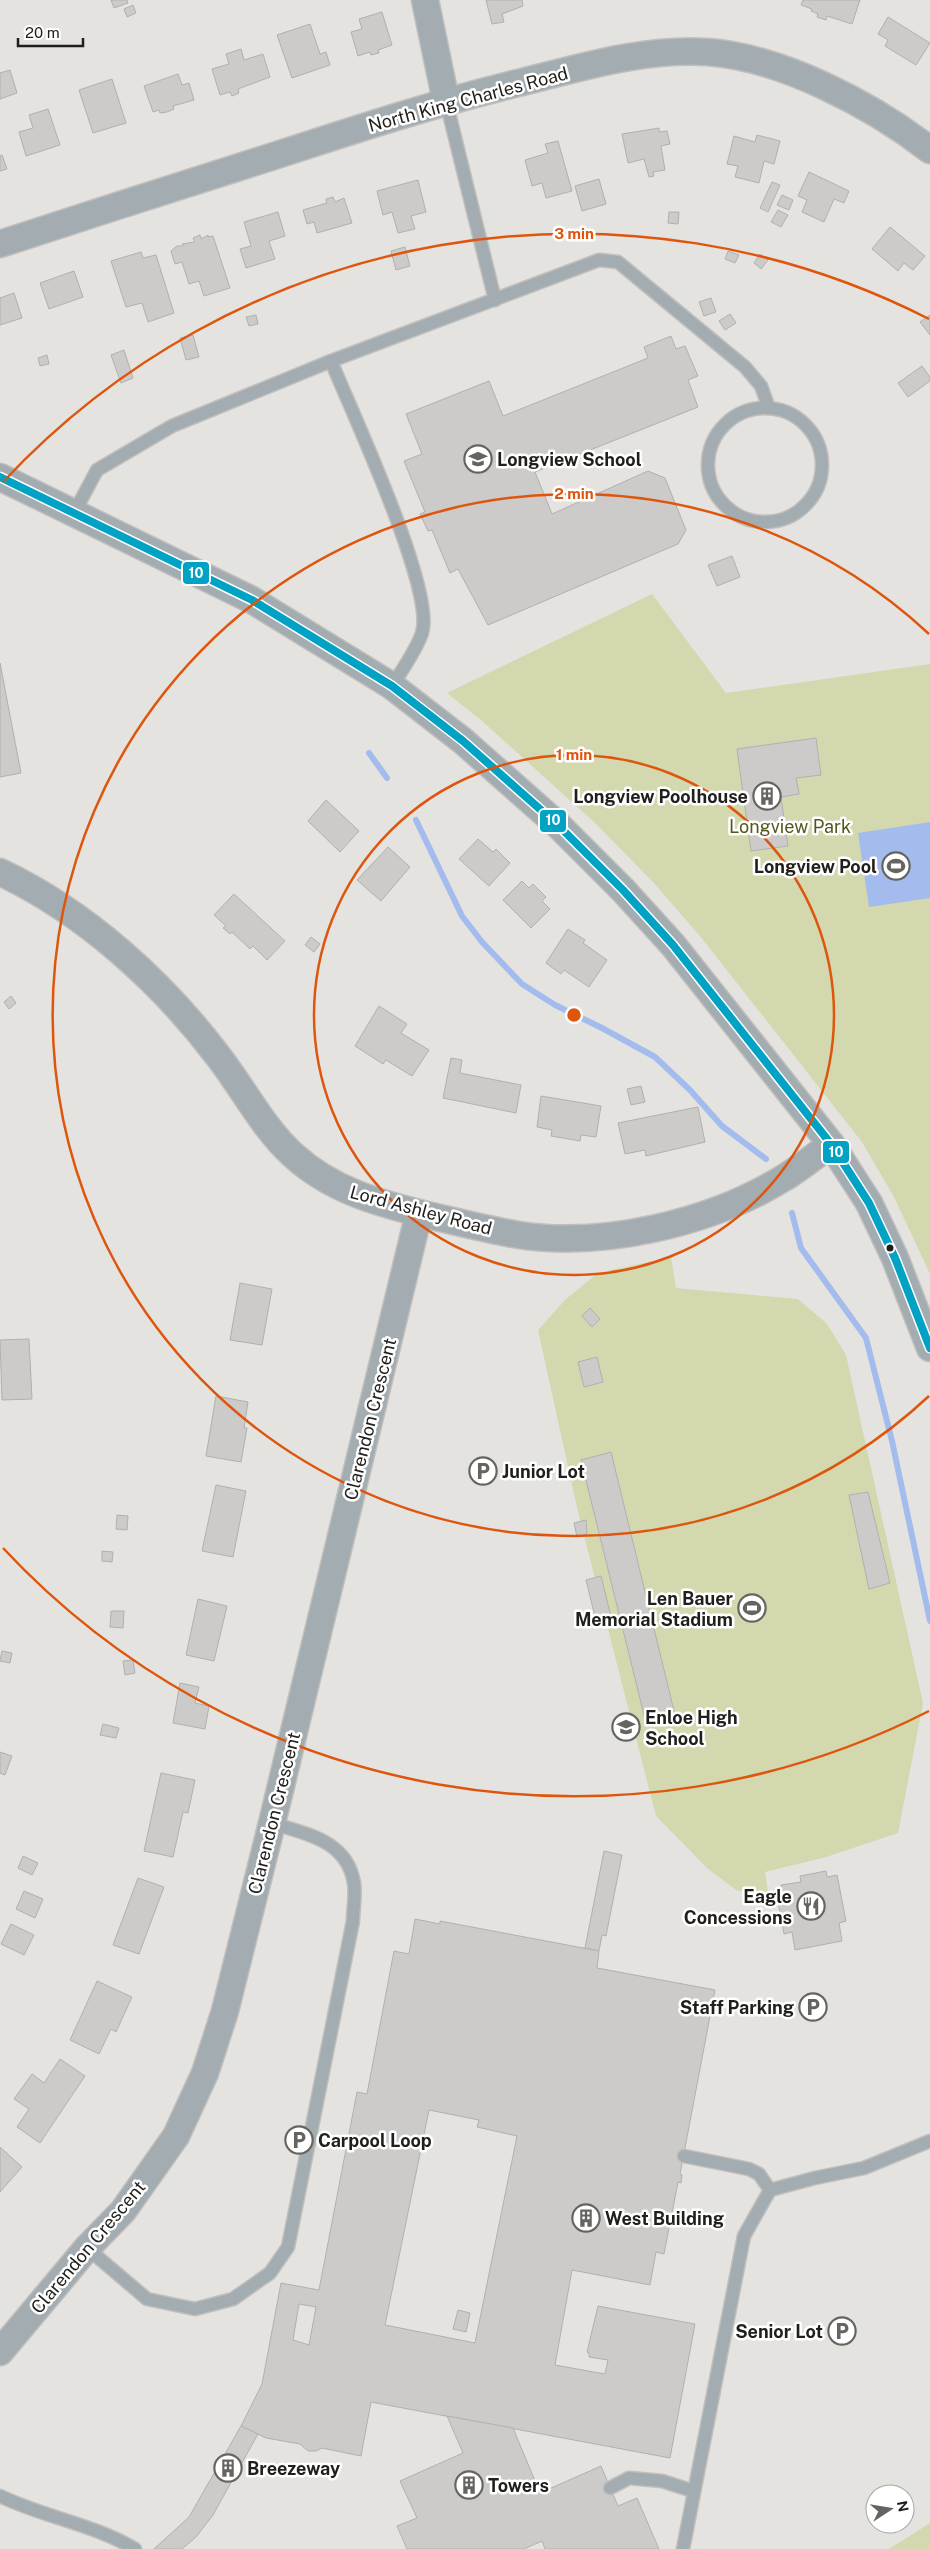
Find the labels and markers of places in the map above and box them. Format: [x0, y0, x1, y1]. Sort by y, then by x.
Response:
school or university icon: Longview School [463, 444, 493, 474]
place label: Longview School [497, 449, 642, 470]
building icon: Longview Poolhouse [752, 781, 782, 811]
place label: Longview Poolhouse [573, 786, 748, 807]
sports icon: Longview Pool [881, 851, 911, 881]
place label: Longview Pool [754, 856, 877, 877]
centre of rings [565, 1006, 583, 1024]
unlabelled marker [885, 1243, 895, 1253]
parking icon: Junior Lot [468, 1456, 498, 1486]
place label: Junior Lot [502, 1461, 585, 1482]
place label: Len Bauer Memorial Stadium [575, 1588, 734, 1630]
sports icon: Len Bauer Memorial Stadium [737, 1593, 767, 1623]
place label: Enloe High School [645, 1707, 738, 1749]
school or university icon: Enloe High School [611, 1712, 641, 1742]
place label: Eagle Concessions [684, 1886, 792, 1928]
restaurant icon: Eagle Concessions [796, 1891, 826, 1921]
parking icon: Staff Parking [798, 1992, 828, 2022]
place label: Staff Parking [680, 1997, 794, 2018]
parking icon: Carpool Loop [284, 2125, 314, 2155]
place label: Carpool Loop [318, 2130, 432, 2151]
building icon: West Building [571, 2203, 601, 2233]
place label: West Building [605, 2208, 724, 2229]
parking icon: Senior Lot [827, 2316, 857, 2346]
place label: Senior Lot [735, 2321, 823, 2342]
building icon: Breezeway [213, 2453, 243, 2483]
place label: Breezeway [247, 2458, 340, 2479]
building icon: Towers [454, 2470, 484, 2500]
place label: Towers [488, 2475, 549, 2496]

